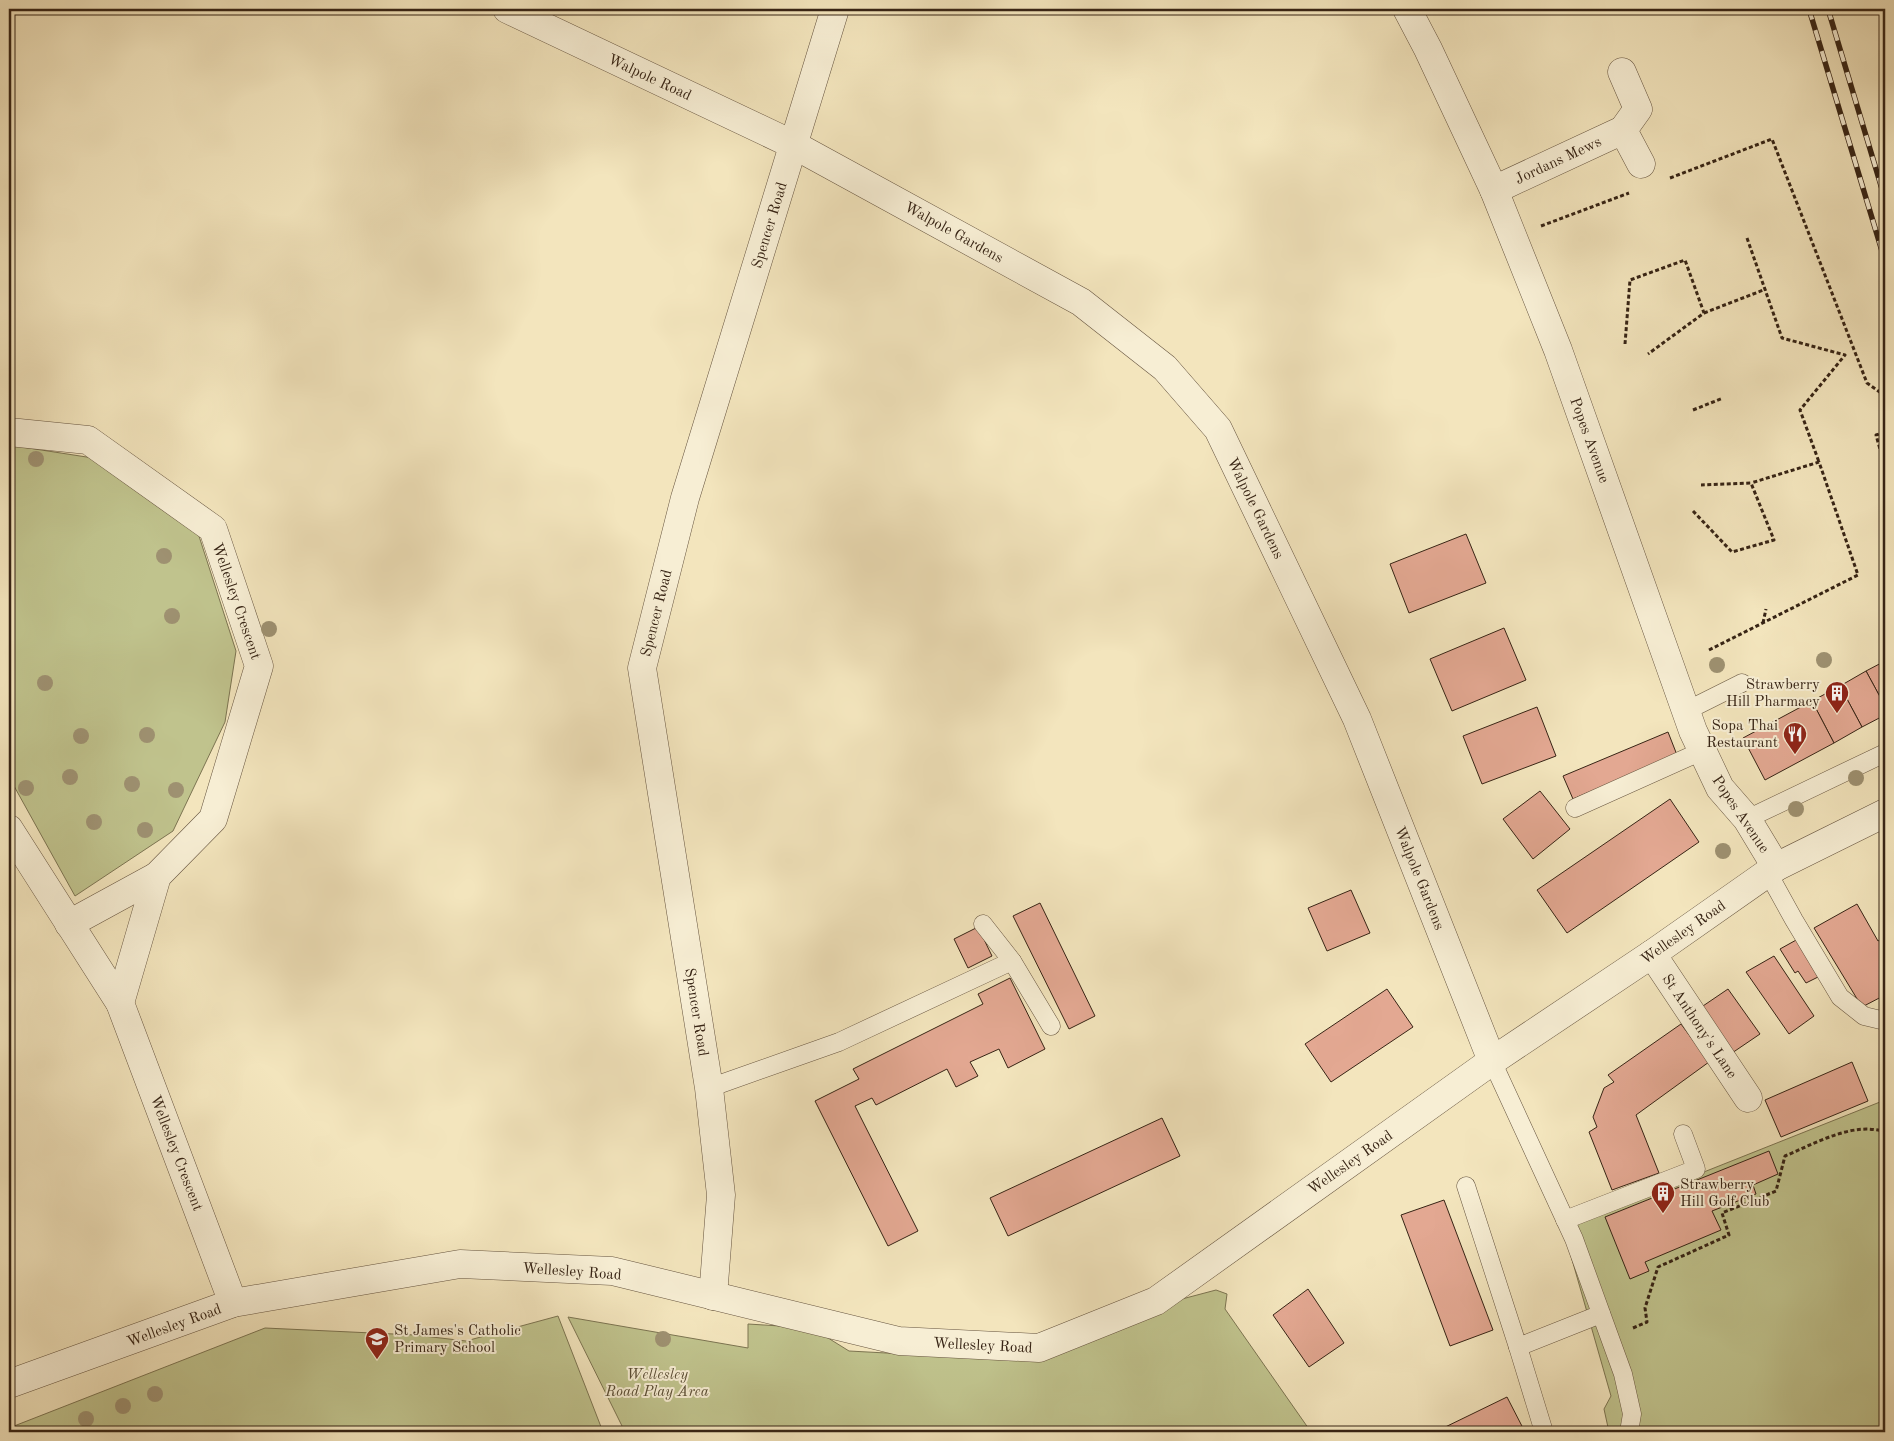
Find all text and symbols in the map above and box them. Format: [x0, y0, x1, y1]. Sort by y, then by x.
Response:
street label: Walpole Road [605, 53, 694, 104]
street label: Jordans Mews [1513, 135, 1604, 188]
street label: Spencer Road [750, 180, 791, 270]
street label: Walpole Gardens [901, 200, 1005, 267]
street label: Popes Avenue [1566, 396, 1611, 485]
street label: Walpole Gardens [1224, 456, 1286, 562]
street label: Wellesley Crescent [209, 541, 263, 662]
street label: Spencer Road [639, 568, 676, 658]
place label: Strawberry Hill Pharmacy [1726, 678, 1820, 710]
building icon: Strawberry Hill Pharmacy [1824, 680, 1850, 714]
place label: Sopa Thai Restaurant [1706, 719, 1778, 751]
restaurant icon: Sopa Thai Restaurant [1782, 721, 1808, 755]
street label: Popes Avenue [1708, 773, 1771, 856]
street label: Walpole Gardens [1391, 825, 1446, 933]
street label: Wellesley Road [1639, 898, 1729, 968]
street label: Spencer Road [681, 967, 710, 1058]
street label: St Anthony's Lane [1658, 972, 1739, 1082]
street label: Wellesley Crescent [147, 1094, 205, 1213]
street label: Wellesley Road [1306, 1128, 1396, 1198]
place label: Strawberry Hill Golf Club [1680, 1178, 1769, 1210]
building icon: Strawberry Hill Golf Club [1650, 1180, 1676, 1214]
street label: Wellesley Road [522, 1262, 622, 1283]
street label: Wellesley Road [125, 1302, 224, 1350]
place label: St James's Catholic Primary School [394, 1324, 521, 1356]
school or university icon: St James's Catholic Primary School [364, 1326, 390, 1360]
street label: Wellesley Road [933, 1336, 1033, 1357]
park label: Wellesley Road Play Area [604, 1368, 709, 1400]

